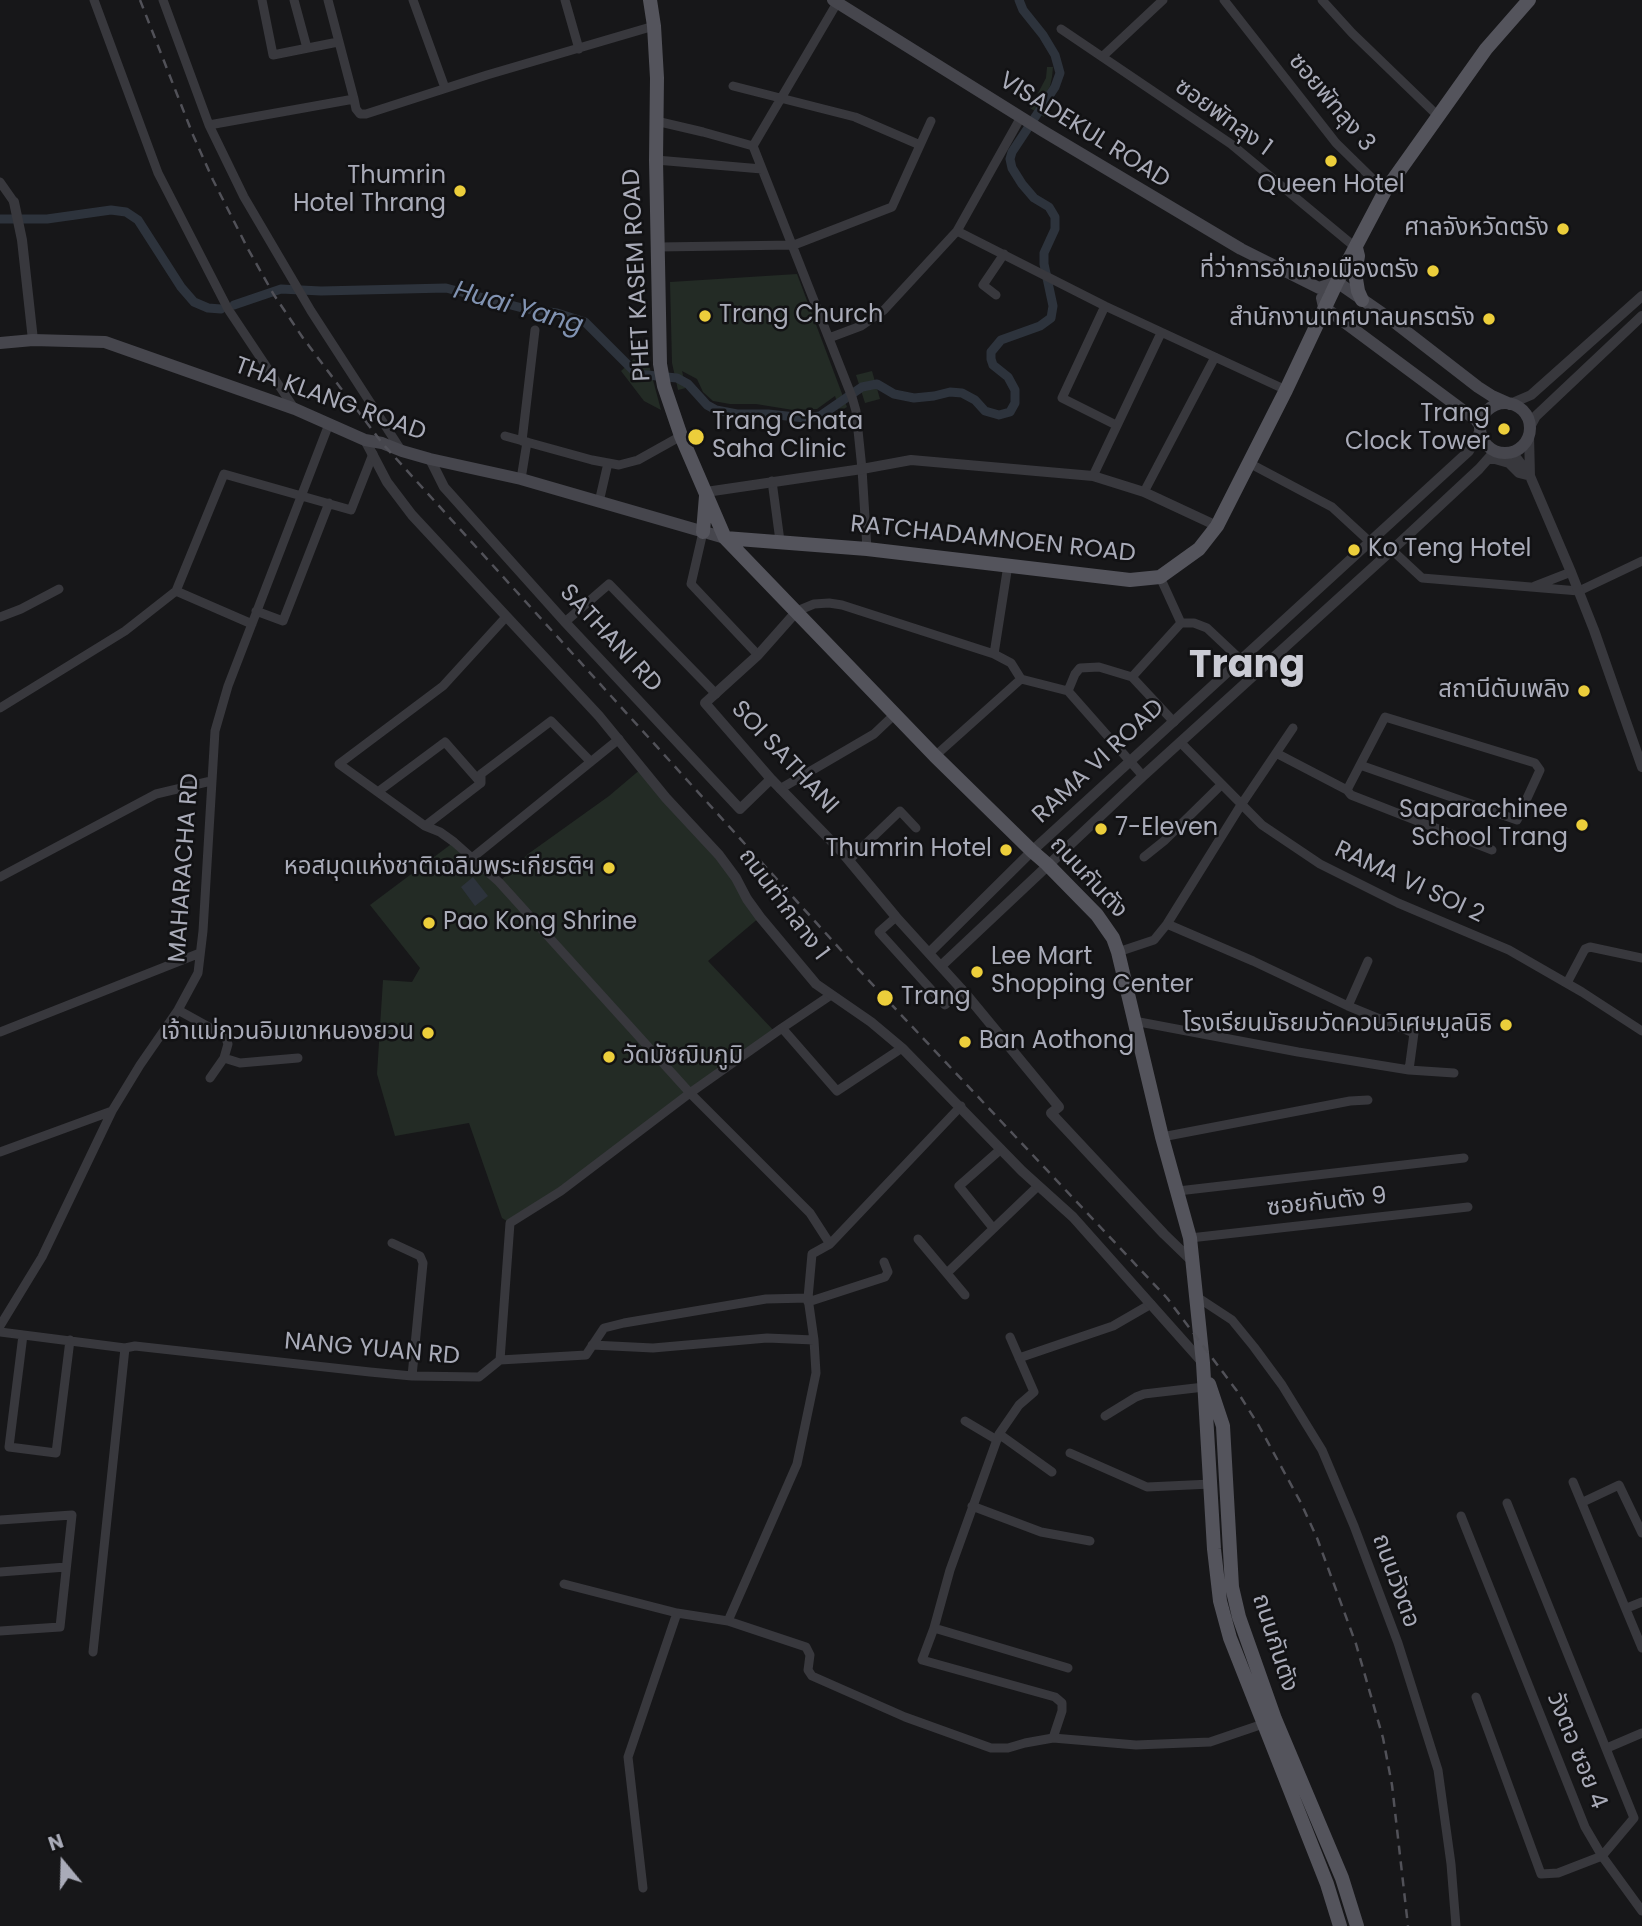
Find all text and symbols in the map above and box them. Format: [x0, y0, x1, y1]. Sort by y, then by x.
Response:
street label: ซอยพัทลุง 3 [1281, 48, 1381, 158]
street label: VISADEKUL ROAD [993, 67, 1175, 195]
street label: ซอยพัทลุง 1 [1169, 73, 1277, 163]
marker: Queen Hotel [1323, 153, 1339, 169]
place label: Thumrin Hotel Thrang [293, 163, 446, 219]
street label: PHET KASEM ROAD [618, 168, 658, 382]
place label: Queen Hotel [1257, 172, 1405, 200]
marker: Thumrin Hotel Thrang [452, 183, 468, 199]
place label: ศาลจังหวัดตรัง [1404, 215, 1549, 243]
marker: ศาลจังหวัดตรัง [1555, 221, 1571, 237]
place label: ที่ว่าการอำเภอเมืองตรัง [1200, 257, 1419, 285]
marker: ที่ว่าการอำเภอเมืองตรัง [1425, 263, 1441, 279]
water label: Huai Yang [450, 276, 586, 342]
place label: Trang Church [719, 302, 883, 330]
place label: สำนักงานเทศบาลนครตรัง [1229, 305, 1475, 333]
marker: Trang Church [697, 308, 713, 324]
marker: สำนักงานเทศบาลนครตรัง [1481, 311, 1497, 327]
street label: THA KLANG ROAD [230, 352, 430, 448]
place label: Trang Clock Tower [1345, 401, 1490, 457]
place label: Trang Chata Saha Clinic [712, 409, 863, 465]
marker: Trang Clock Tower [1496, 421, 1512, 437]
marker: Trang Chata Saha Clinic [686, 427, 706, 447]
street label: RATCHADAMNOEN ROAD [849, 511, 1137, 569]
place label: Ko Teng Hotel [1368, 536, 1531, 564]
marker: Ko Teng Hotel [1346, 542, 1362, 558]
street label: SATHANI RD [553, 579, 667, 699]
district label: Trang [1189, 644, 1305, 690]
place label: สถานีดับเพลิง [1438, 677, 1570, 705]
marker: สถานีดับเพลิง [1576, 683, 1592, 699]
street label: RAMA VI ROAD [1027, 694, 1171, 830]
street label: SOI SATHANI [724, 695, 844, 821]
street label: MAHARACHA RD [164, 772, 206, 964]
place label: Saparachinee School Trang [1399, 797, 1568, 853]
place label: 7-Eleven [1115, 815, 1218, 843]
marker: Saparachinee School Trang [1574, 817, 1590, 833]
marker: 7-Eleven [1093, 821, 1109, 837]
street label: ถนนกันตัง [1043, 831, 1133, 925]
place label: Thumrin Hotel [825, 836, 992, 864]
street label: RAMA VI SOI 2 [1330, 836, 1488, 930]
marker: Thumrin Hotel [998, 842, 1014, 858]
street label: ถนนท่ากลาง 1 [731, 843, 835, 967]
place label: หอสมุดแห่งชาติเฉลิมพระเกียรติฯ [284, 854, 595, 882]
marker: หอสมุดแห่งชาติเฉลิมพระเกียรติฯ [601, 860, 617, 876]
place label: Pao Kong Shrine [443, 909, 637, 937]
marker: Pao Kong Shrine [421, 915, 437, 931]
place label: Lee Mart Shopping Center [991, 944, 1193, 1000]
marker: Lee Mart Shopping Center [969, 964, 985, 980]
place label: Trang [901, 984, 971, 1012]
marker: Trang [875, 988, 895, 1008]
place label: โรงเรียนมัธยมวัดควนวิเศษมูลนิธิ [1183, 1011, 1492, 1039]
marker: โรงเรียนมัธยมวัดควนวิเศษมูลนิธิ [1498, 1017, 1514, 1033]
place label: เจ้าเเม่กวนอิมเขาหนองยวน [161, 1019, 414, 1047]
marker: เจ้าเเม่กวนอิมเขาหนองยวน [420, 1025, 436, 1041]
place label: Ban Aothong [979, 1028, 1134, 1056]
marker: Ban Aothong [957, 1034, 973, 1050]
place label: วัดมัชฌิมภูมิ [623, 1043, 743, 1071]
marker: วัดมัชฌิมภูมิ [601, 1049, 617, 1065]
street label: ซอยกันตัง 9 [1266, 1182, 1388, 1224]
street label: NANG YUAN RD [283, 1328, 461, 1372]
street label: ถนนวังตอ [1365, 1530, 1425, 1632]
street label: ถนนกันตัง [1245, 1590, 1303, 1696]
street label: วังตอ ซอย 4 [1540, 1689, 1612, 1813]
north arrow [28, 1828, 98, 1898]
text: N [45, 1828, 67, 1858]

